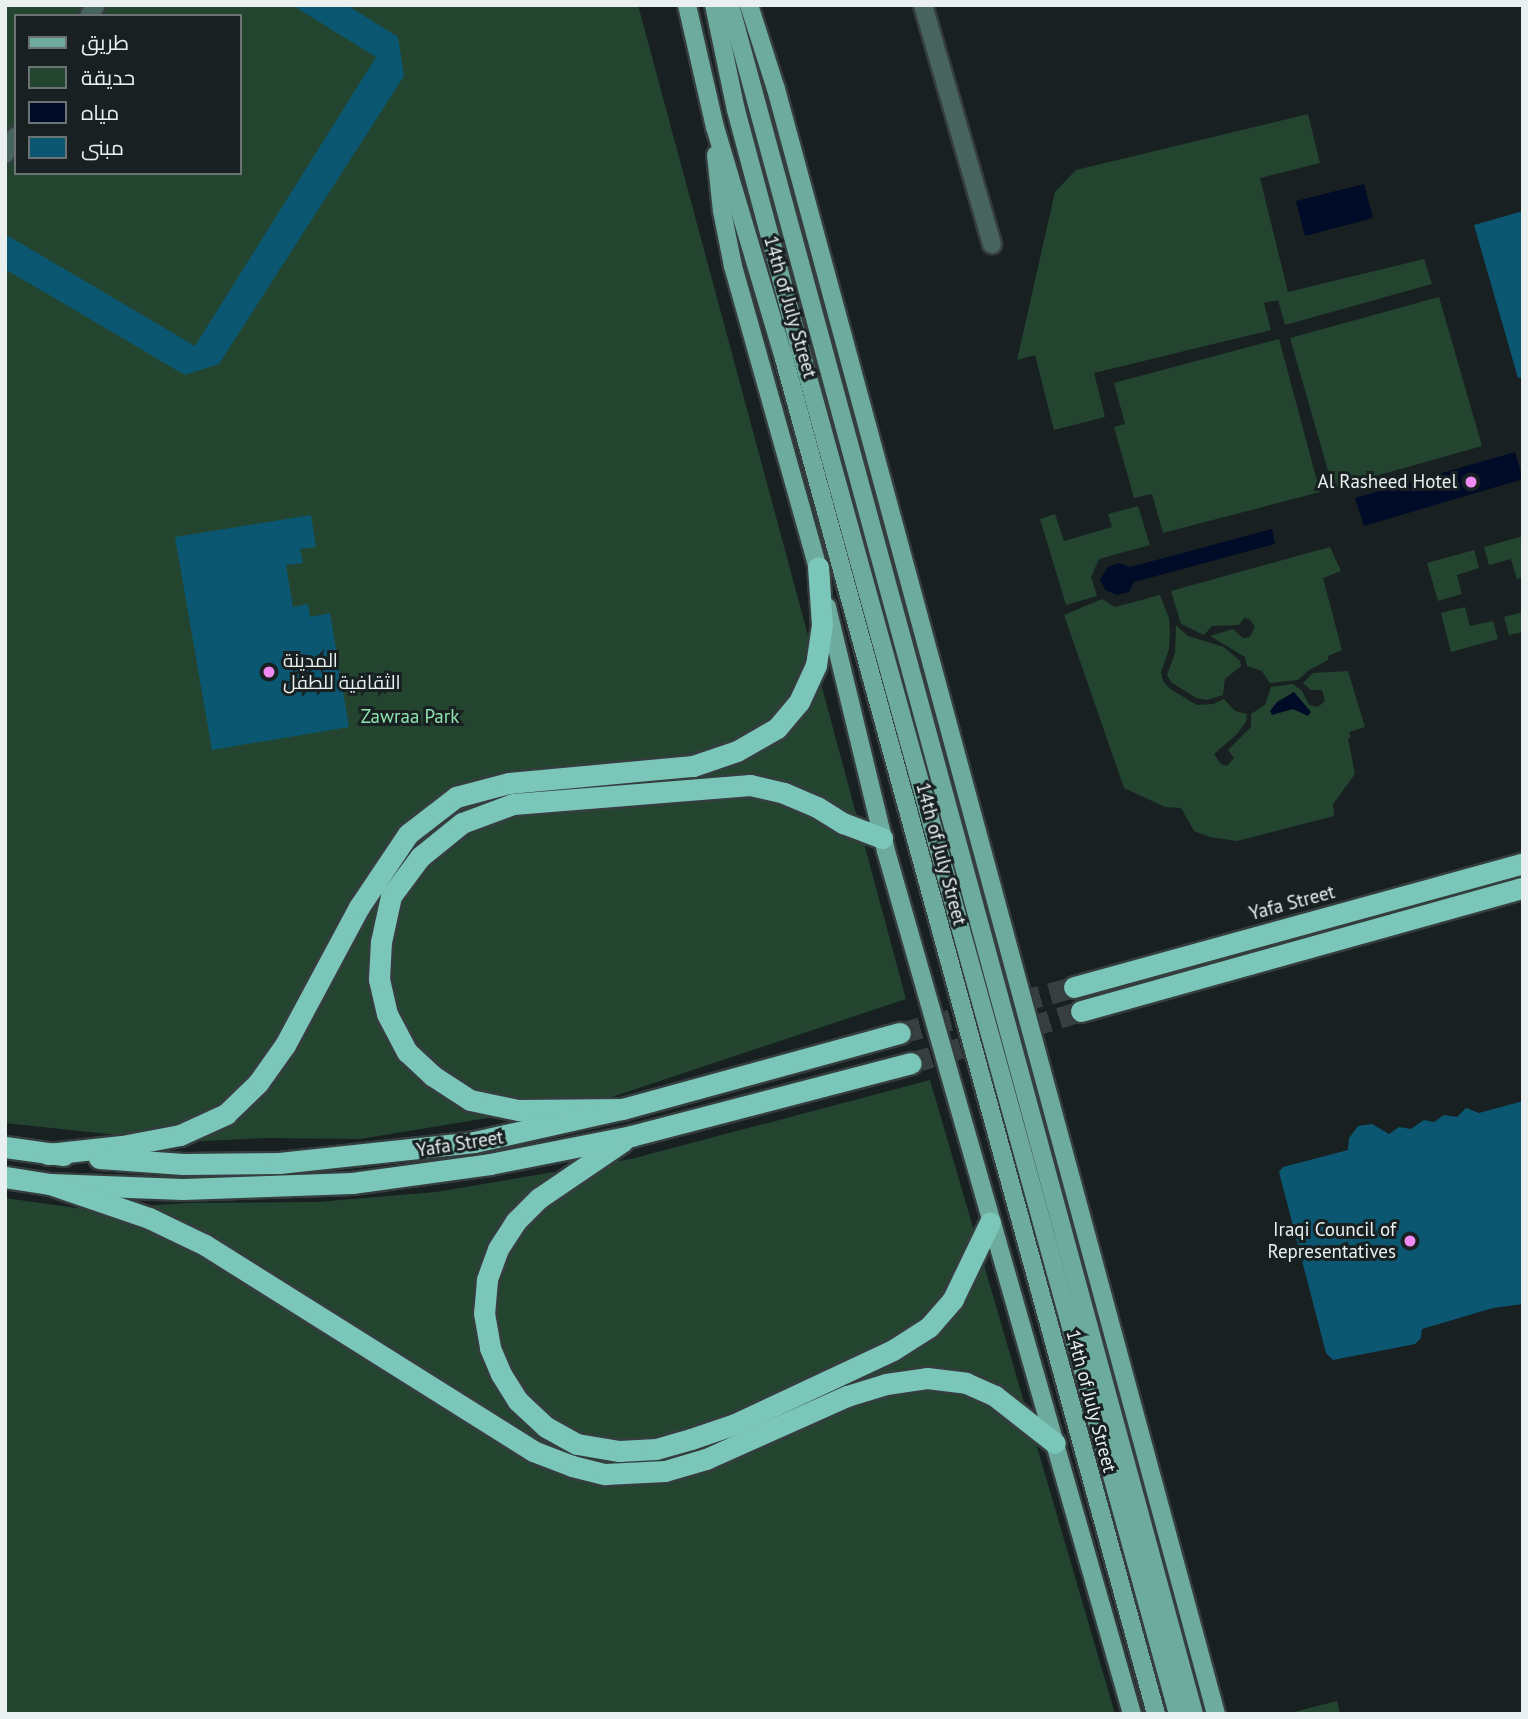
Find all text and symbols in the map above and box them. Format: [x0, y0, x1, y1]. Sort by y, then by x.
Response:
legend [14, 14, 242, 175]
text: طريق [81, 29, 129, 56]
text: حديقة [81, 64, 135, 91]
text: مياه [81, 99, 119, 126]
text: مبنى [81, 134, 124, 161]
street label: 14th of July Street [759, 233, 821, 381]
place label: Al Rasheed Hotel [1318, 471, 1457, 493]
marker: Al Rasheed Hotel [1463, 474, 1479, 490]
place label: المدينة الثقافية للطفل [283, 650, 401, 694]
marker: المدينة الثقافية للطفل [261, 664, 277, 680]
park label: Zawraa Park [361, 706, 459, 728]
street label: 14th of July Street [911, 780, 971, 928]
street label: Yafa Street [1247, 881, 1337, 925]
street label: Yafa Street [415, 1126, 505, 1162]
place label: Iraqi Council of Representatives [1268, 1219, 1396, 1263]
marker: Iraqi Council of Representatives [1402, 1233, 1418, 1249]
street label: 14th of July Street [1061, 1327, 1121, 1475]

